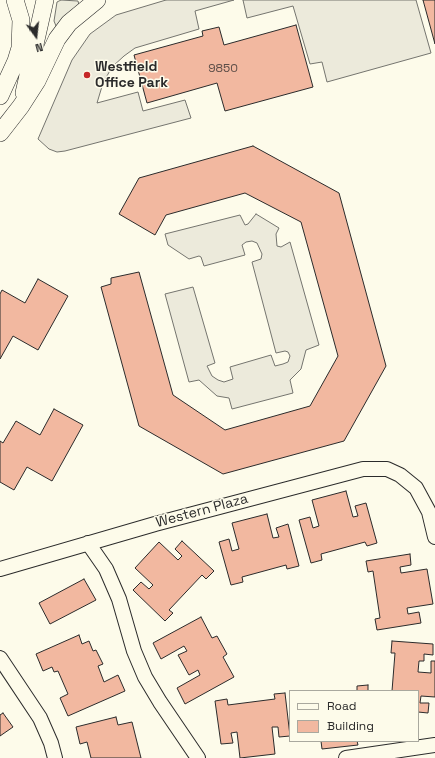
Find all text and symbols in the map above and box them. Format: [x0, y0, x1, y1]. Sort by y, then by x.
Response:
north arrow [16, 16, 56, 56]
text: N [34, 40, 44, 55]
place label: Westfield Office Park [95, 59, 168, 92]
house number: 9850 [208, 62, 238, 76]
marker: Westfield Office Park [82, 70, 92, 80]
street label: Western Plaza [154, 491, 250, 531]
legend [289, 690, 419, 742]
text: Road [327, 698, 356, 714]
text: Building [327, 718, 374, 734]

